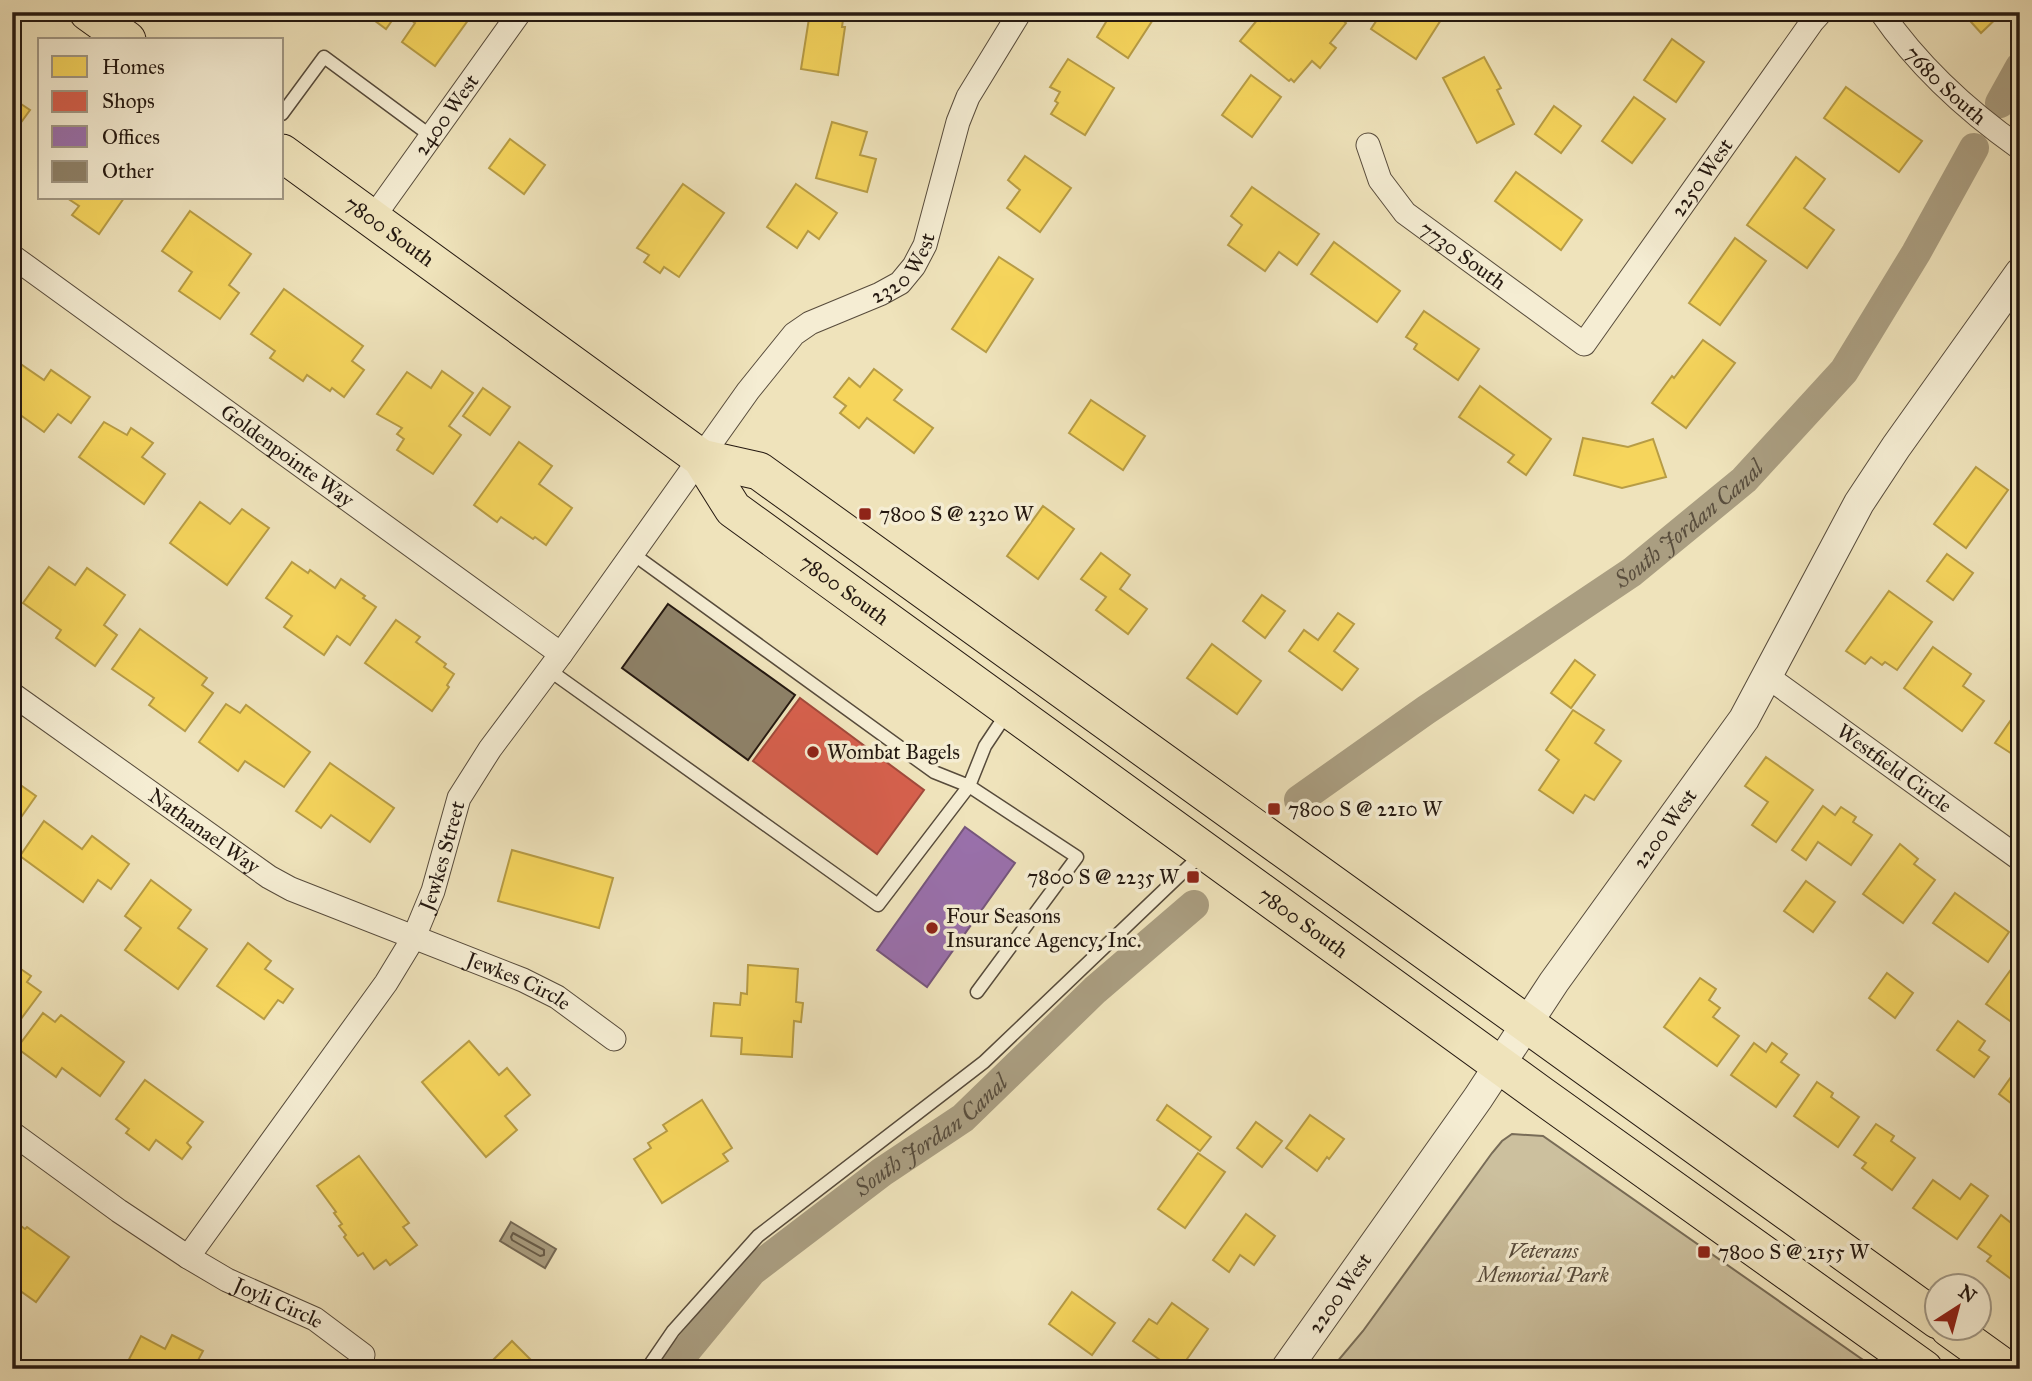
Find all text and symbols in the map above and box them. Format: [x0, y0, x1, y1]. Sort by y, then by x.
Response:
legend [38, 38, 284, 200]
street label: 7680 South [1899, 40, 1992, 131]
text: Homes [102, 54, 165, 80]
street label: 2400 West [409, 69, 485, 161]
text: Shops [102, 88, 155, 114]
text: Offices [102, 124, 160, 150]
street label: 2250 West [1665, 133, 1739, 222]
text: Other [102, 158, 154, 184]
street label: 7800 South [340, 190, 440, 273]
street label: 7730 South [1414, 215, 1511, 296]
street label: 2320 West [867, 230, 941, 309]
street label: Goldenpointe Way [215, 398, 360, 513]
water label: South Jordan Canal [1608, 453, 1770, 594]
place label: 7800 S @ 2320 W [879, 501, 1035, 527]
marker: 7800 S @ 2320 W [857, 506, 873, 522]
street label: 7800 South [794, 549, 895, 631]
street label: Westfield Circle [1832, 718, 1957, 819]
place label: Wombat Bagels [827, 739, 960, 765]
marker: Wombat Bagels [805, 744, 821, 760]
street label: Nathanael Way [143, 782, 266, 880]
street label: 2200 West [1627, 783, 1703, 874]
place label: 7800 S @ 2210 W [1288, 796, 1443, 822]
street label: Jewkes Street [412, 797, 471, 917]
marker: 7800 S @ 2210 W [1266, 801, 1282, 817]
place label: 7800 S @ 2235 W [1027, 864, 1180, 890]
marker: 7800 S @ 2235 W [1185, 869, 1201, 885]
street label: 7800 South [1253, 881, 1354, 964]
place label: Four Seasons Insurance Agency, Inc. [946, 903, 1141, 953]
marker: Four Seasons Insurance Agency, Inc. [924, 920, 940, 936]
street label: Jewkes Circle [461, 945, 576, 1016]
water label: South Jordan Canal [848, 1067, 1015, 1203]
park label: Veterans Memorial Park [1475, 1238, 1609, 1288]
place label: 7800 S @ 2155 W [1718, 1239, 1870, 1265]
marker: 7800 S @ 2155 W [1696, 1244, 1712, 1260]
street label: 2200 West [1302, 1247, 1377, 1338]
street label: Joyli Circle [228, 1271, 329, 1334]
north arrow [1924, 1272, 1994, 1342]
text: N [1954, 1280, 1981, 1308]

